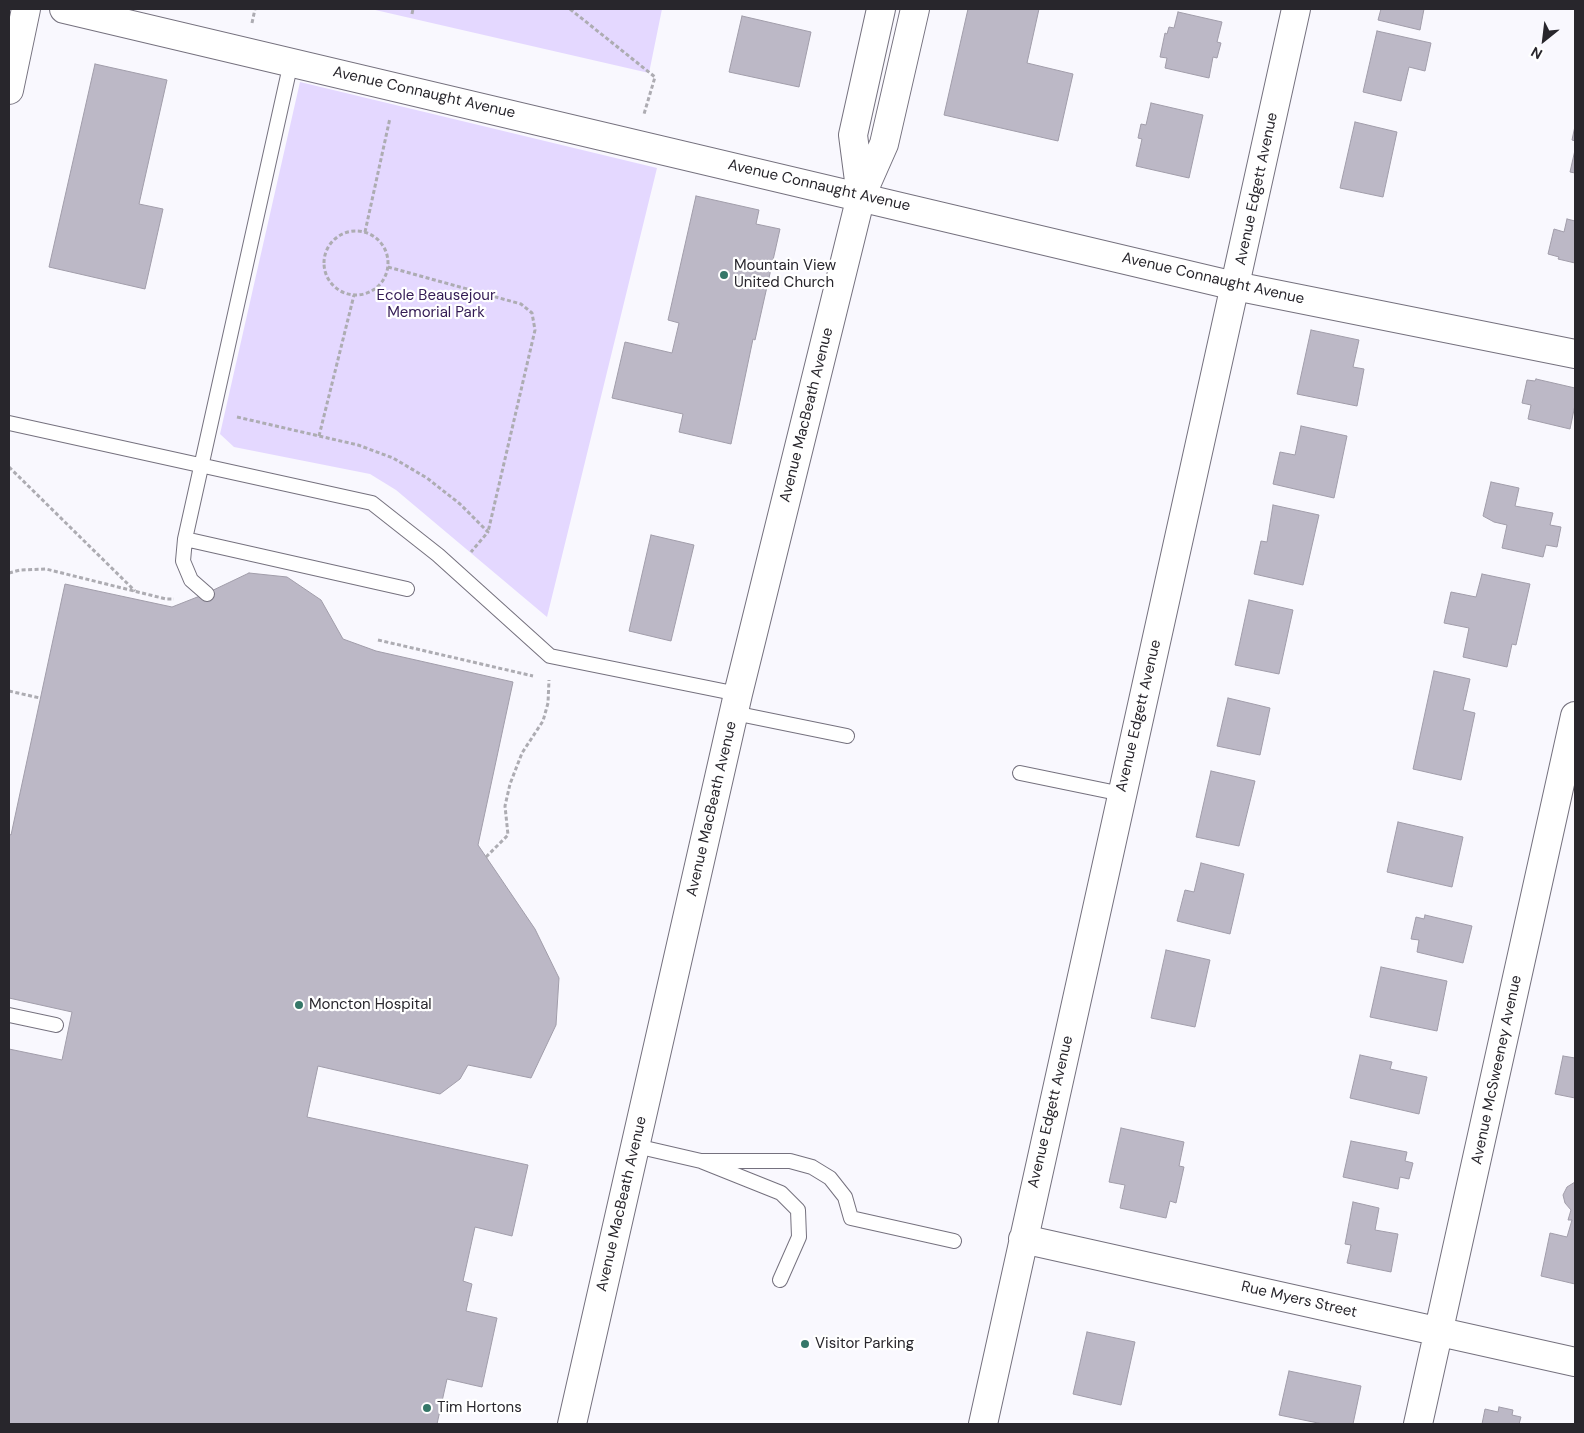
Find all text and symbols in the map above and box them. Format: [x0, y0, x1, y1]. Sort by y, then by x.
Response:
north arrow [1519, 15, 1569, 65]
text: N [1528, 43, 1546, 63]
street label: Avenue Connaught Avenue [331, 63, 517, 123]
street label: Avenue Edgett Avenue [1232, 111, 1282, 267]
street label: Avenue Connaught Avenue [726, 156, 912, 216]
street label: Avenue Connaught Avenue [1120, 249, 1306, 309]
place label: Mountain View United Church [734, 257, 836, 292]
marker: Mountain View United Church [718, 269, 730, 281]
park label: Ecole Beausejour Memorial Park [377, 287, 495, 322]
street label: Avenue MacBeath Avenue [777, 326, 837, 504]
street label: Avenue Edgett Avenue [1113, 638, 1165, 794]
street label: Avenue MacBeath Avenue [683, 720, 741, 898]
street label: Avenue McSweeney Avenue [1468, 974, 1526, 1166]
place label: Moncton Hospital [309, 996, 432, 1014]
marker: Moncton Hospital [293, 999, 305, 1011]
street label: Avenue Edgett Avenue [1025, 1034, 1077, 1190]
street label: Avenue MacBeath Avenue [593, 1115, 651, 1293]
street label: Rue Myers Street [1239, 1278, 1359, 1322]
place label: Visitor Parking [815, 1335, 914, 1353]
marker: Visitor Parking [799, 1338, 811, 1350]
place label: Tim Hortons [437, 1399, 522, 1417]
marker: Tim Hortons [421, 1402, 433, 1414]

